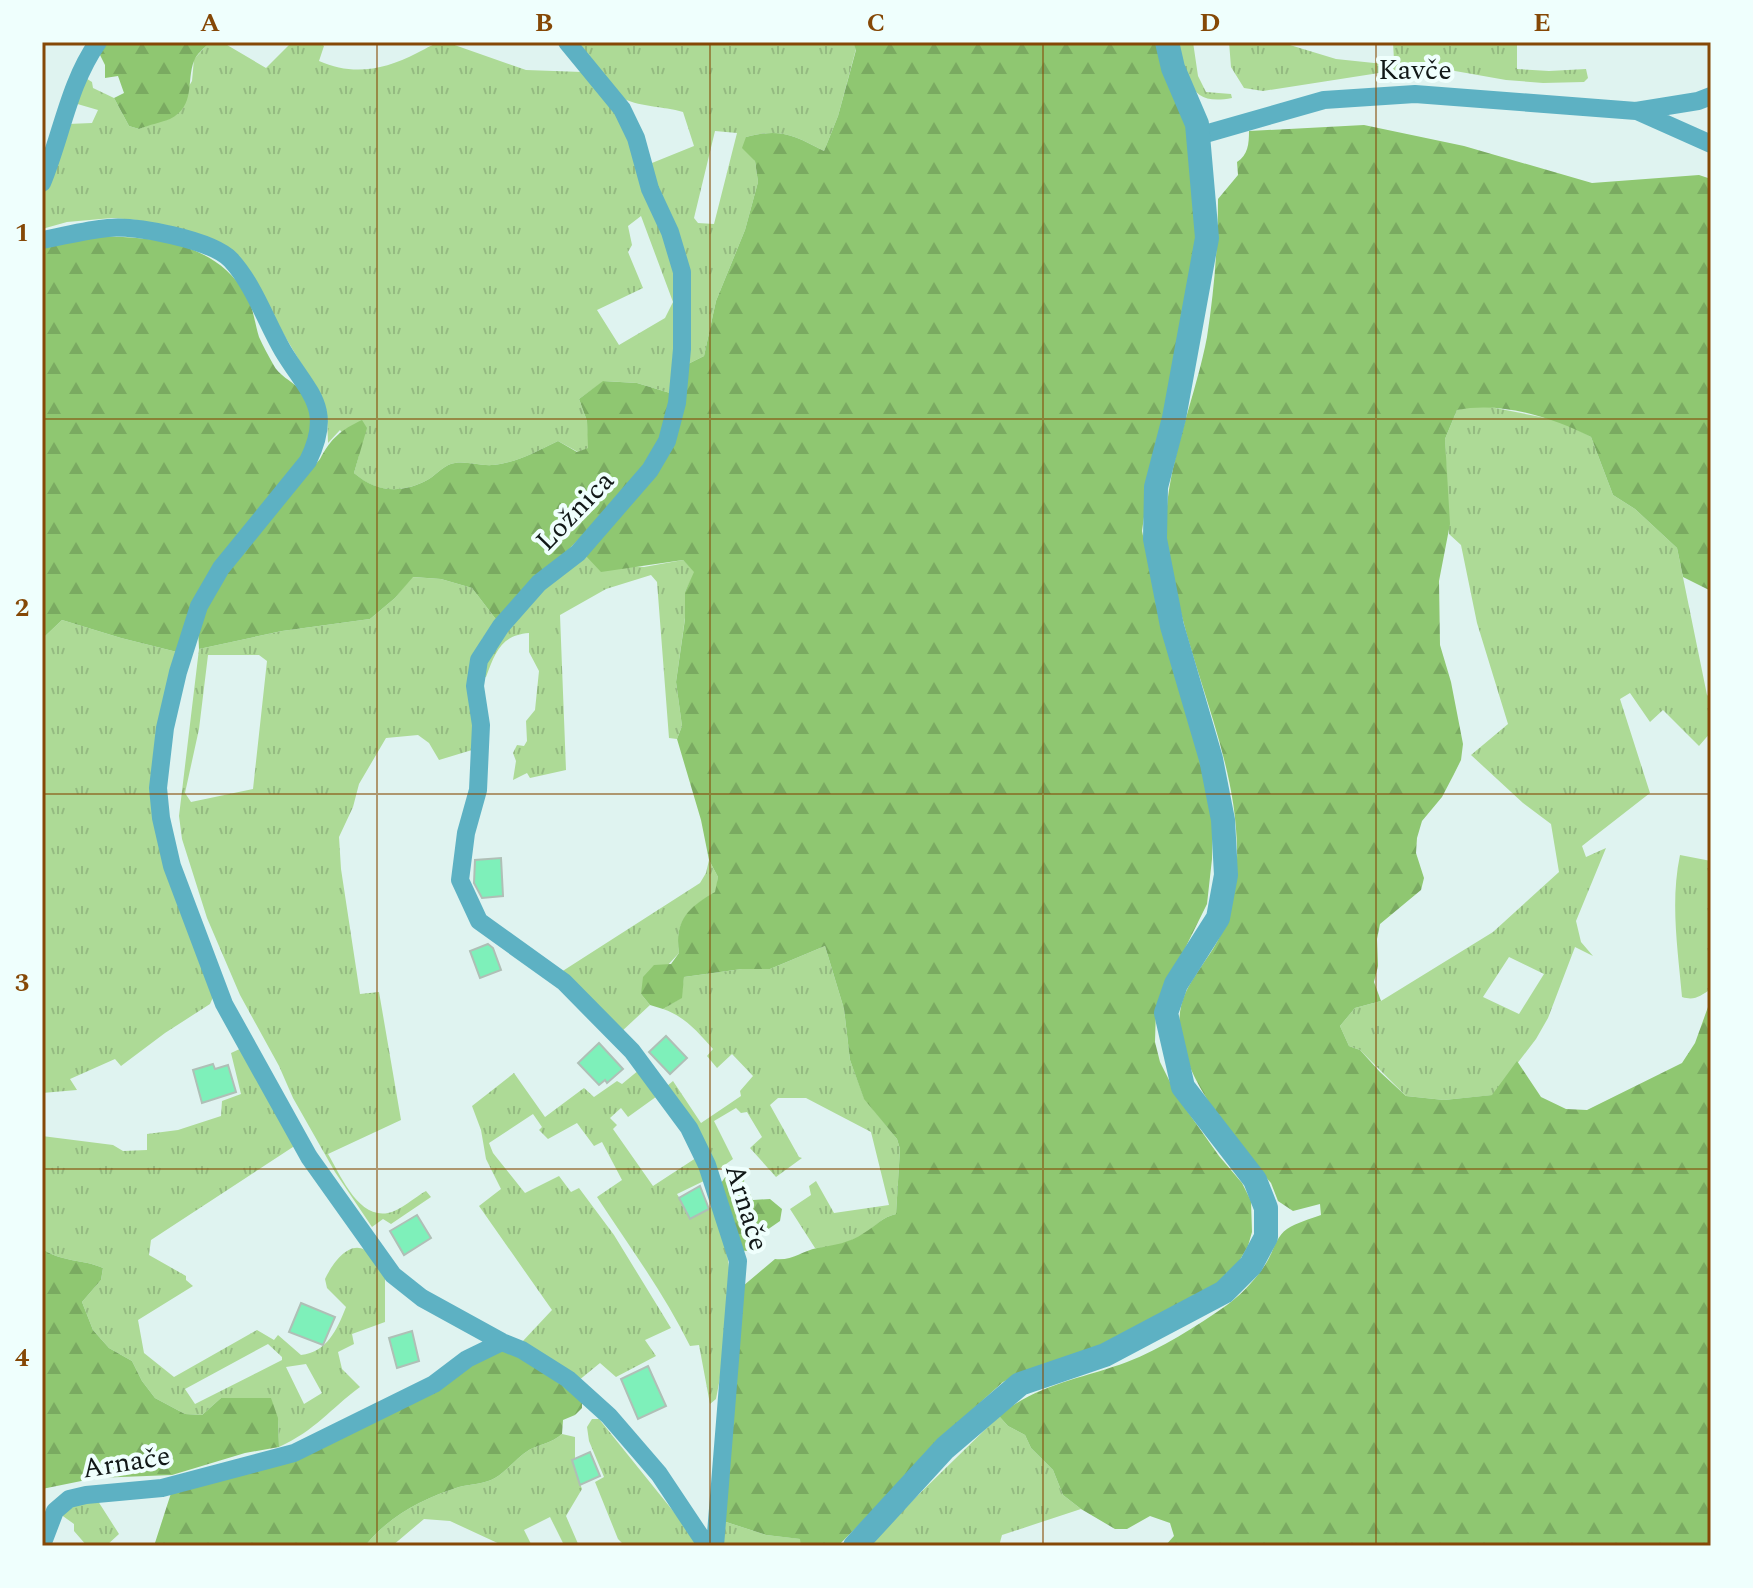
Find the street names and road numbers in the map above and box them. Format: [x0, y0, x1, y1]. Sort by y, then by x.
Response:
street label: Kavče [1378, 49, 1452, 92]
street label: Ložnica [526, 461, 625, 561]
street label: Arnače [713, 1159, 780, 1256]
street label: Arnače [79, 1434, 174, 1491]

